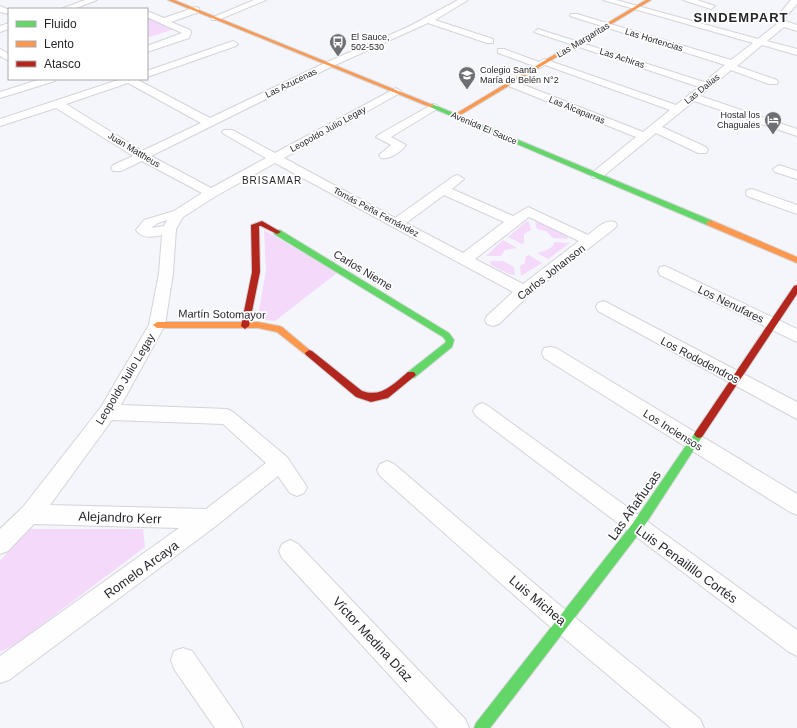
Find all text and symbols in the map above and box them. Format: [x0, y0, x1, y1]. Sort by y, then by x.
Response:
legend [8, 8, 148, 80]
district label: SINDEMPART [694, 10, 788, 25]
text: Fluido [44, 17, 77, 31]
street label: Las Margaritas [555, 20, 612, 60]
street label: Las Hortencias [624, 26, 685, 54]
bus stop icon: El Sauce, 502-530 [328, 32, 348, 57]
place label: El Sauce, 502-530 [351, 32, 390, 52]
text: Lento [44, 37, 74, 51]
street label: Las Achiras [598, 46, 646, 70]
text: Atasco [44, 57, 81, 71]
school or university icon: Colegio Santa María de Belén N°2 [457, 65, 477, 90]
place label: Colegio Santa María de Belén N°2 [480, 65, 559, 85]
street label: Las Azucenas [264, 66, 319, 100]
street label: Las Dalias [683, 72, 722, 106]
street label: Las Alcaparras [548, 94, 607, 126]
street label: Leopoldo Julio Legay [288, 104, 368, 154]
street label: Avenida El Sauce [449, 110, 519, 146]
place label: Hostal los Chaguales [717, 110, 761, 130]
hotel icon: Hostal los Chaguales [763, 110, 783, 135]
street label: Juan Mattheus [106, 131, 162, 170]
district label: BRISAMAR [242, 175, 302, 186]
street label: Tomás Peña Fernández [331, 185, 421, 239]
street label: Carlos Johanson [515, 242, 587, 302]
street label: Carlos Nieme [331, 248, 395, 292]
street label: Los Nenufares [696, 283, 766, 325]
street label: Martín Sotomayor [178, 307, 266, 321]
street label: Leopoldo Julio Legay [93, 331, 157, 427]
street label: Los Rododendros [659, 334, 742, 386]
street label: Los Inciensos [641, 407, 705, 453]
street label: Las Añañucas [605, 467, 664, 543]
street label: Alejandro Kerr [78, 509, 162, 526]
street label: Luis Penailillo Cortés [633, 523, 741, 606]
street label: Romelo Arcaya [101, 537, 182, 601]
street label: Luis Michea [506, 572, 570, 629]
street label: Víctor Medina Díaz [329, 594, 416, 685]

